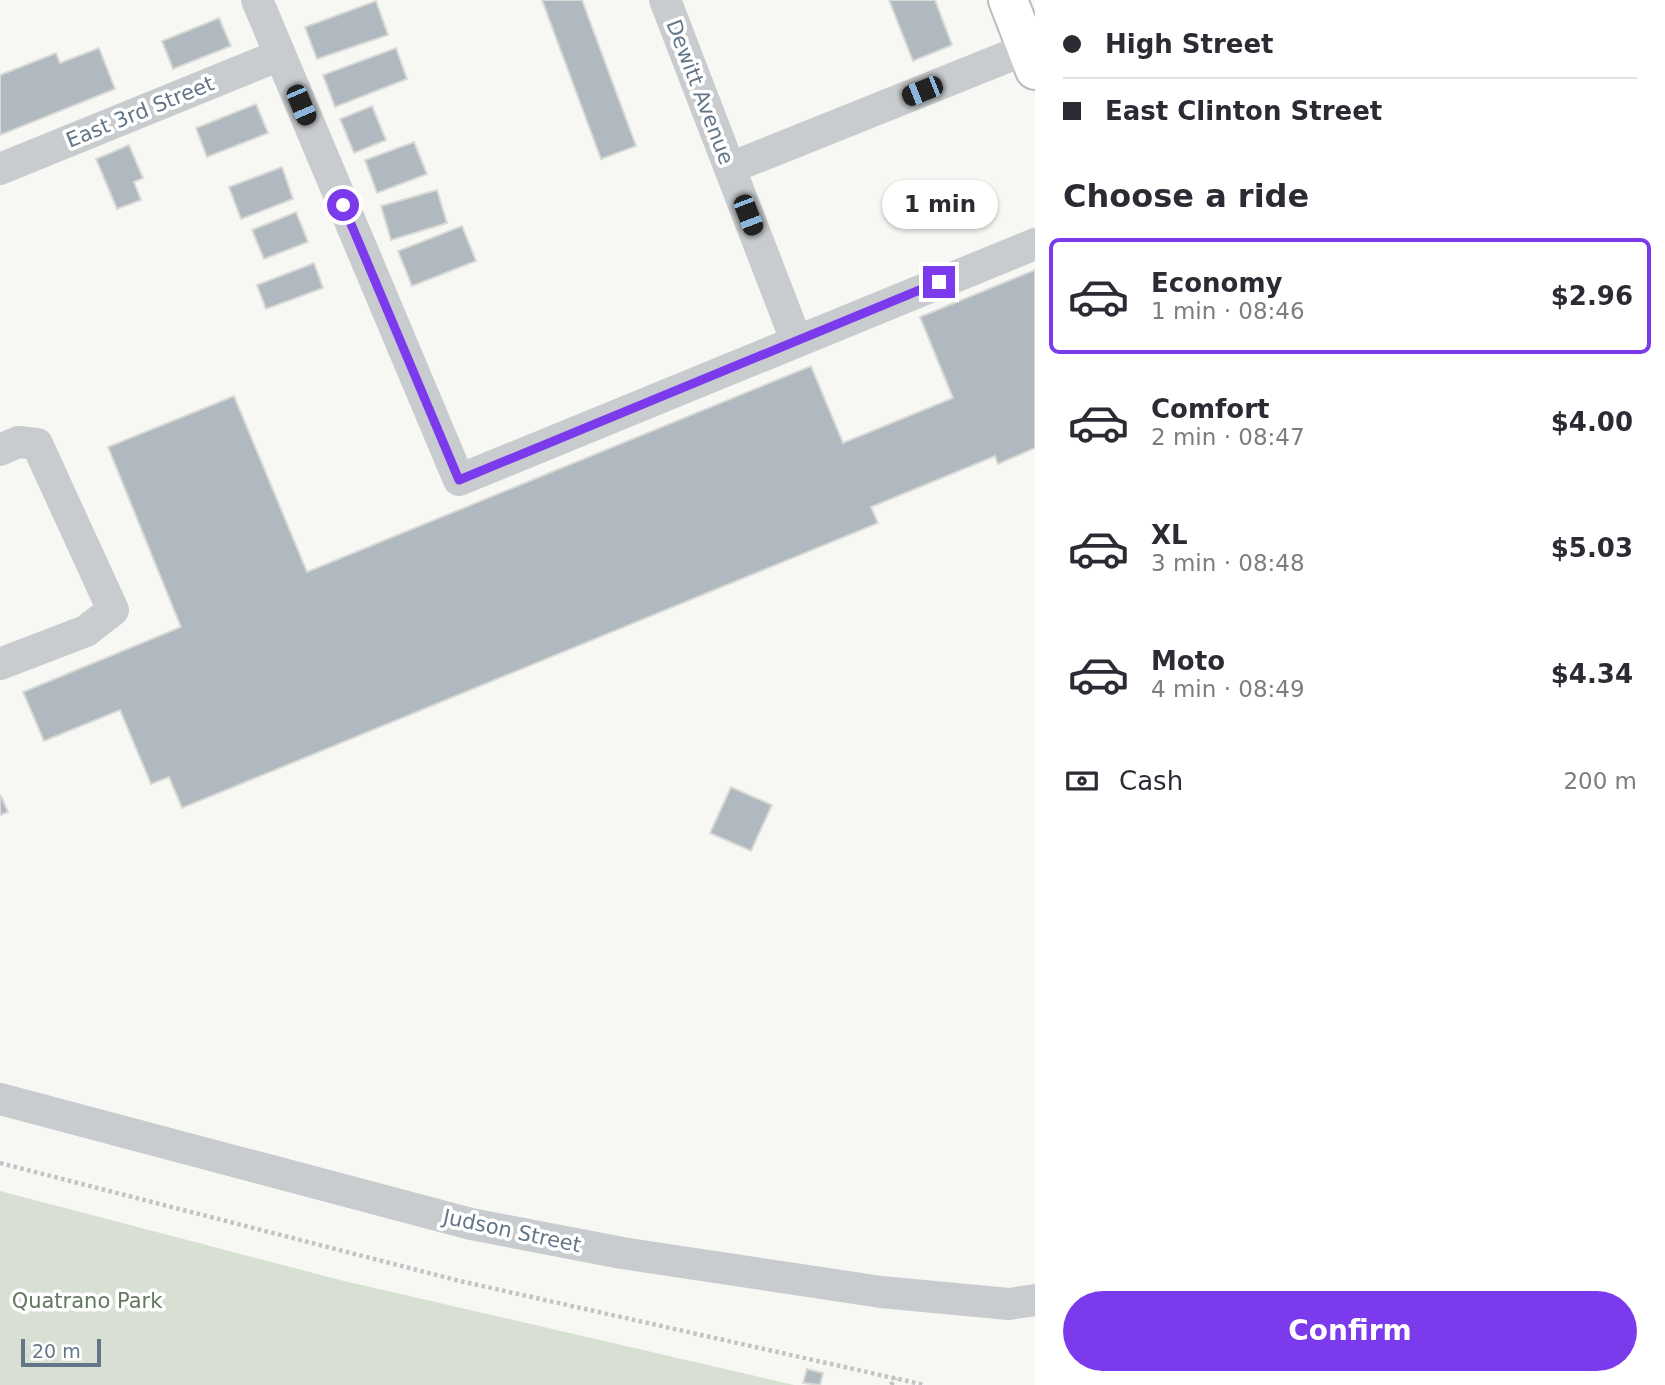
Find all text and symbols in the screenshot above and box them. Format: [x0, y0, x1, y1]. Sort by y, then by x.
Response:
street label: Dewitt Avenue [661, 16, 739, 168]
text: High Street [1105, 29, 1274, 59]
street label: East 3rd Street [63, 71, 217, 153]
car [899, 73, 946, 109]
car [284, 82, 319, 128]
text: East Clinton Street [1105, 96, 1382, 126]
text: Choose a ride [1063, 177, 1309, 215]
callout: 1 min [881, 180, 997, 230]
route start [327, 189, 359, 221]
text: 1 min [904, 191, 976, 217]
car [731, 192, 766, 238]
icon: car [1067, 265, 1130, 328]
route end [923, 266, 955, 298]
text: Economy [1151, 268, 1282, 298]
text: $2.96 [1551, 281, 1633, 311]
text: 1 min · 08:46 [1151, 298, 1305, 324]
icon: car [1067, 391, 1130, 454]
text: Comfort [1151, 394, 1269, 424]
text: $4.00 [1551, 407, 1633, 437]
text: 2 min · 08:47 [1151, 424, 1305, 450]
icon: car [1067, 517, 1130, 580]
text: XL [1151, 520, 1188, 550]
text: $5.03 [1551, 533, 1633, 563]
text: 3 min · 08:48 [1151, 550, 1305, 576]
icon: car [1067, 643, 1130, 706]
text: Moto [1151, 646, 1225, 676]
text: $4.34 [1551, 659, 1633, 689]
text: 4 min · 08:49 [1151, 676, 1305, 702]
icon: cash [1063, 762, 1101, 800]
text: Cash [1119, 766, 1183, 796]
text: 200 m [1563, 768, 1637, 794]
street label: Judson Street [439, 1204, 583, 1257]
park label: Quatrano Park [12, 1289, 163, 1313]
button: Confirm [1063, 1291, 1637, 1371]
scale bar [21, 1336, 102, 1368]
text: 20 m [32, 1340, 81, 1362]

